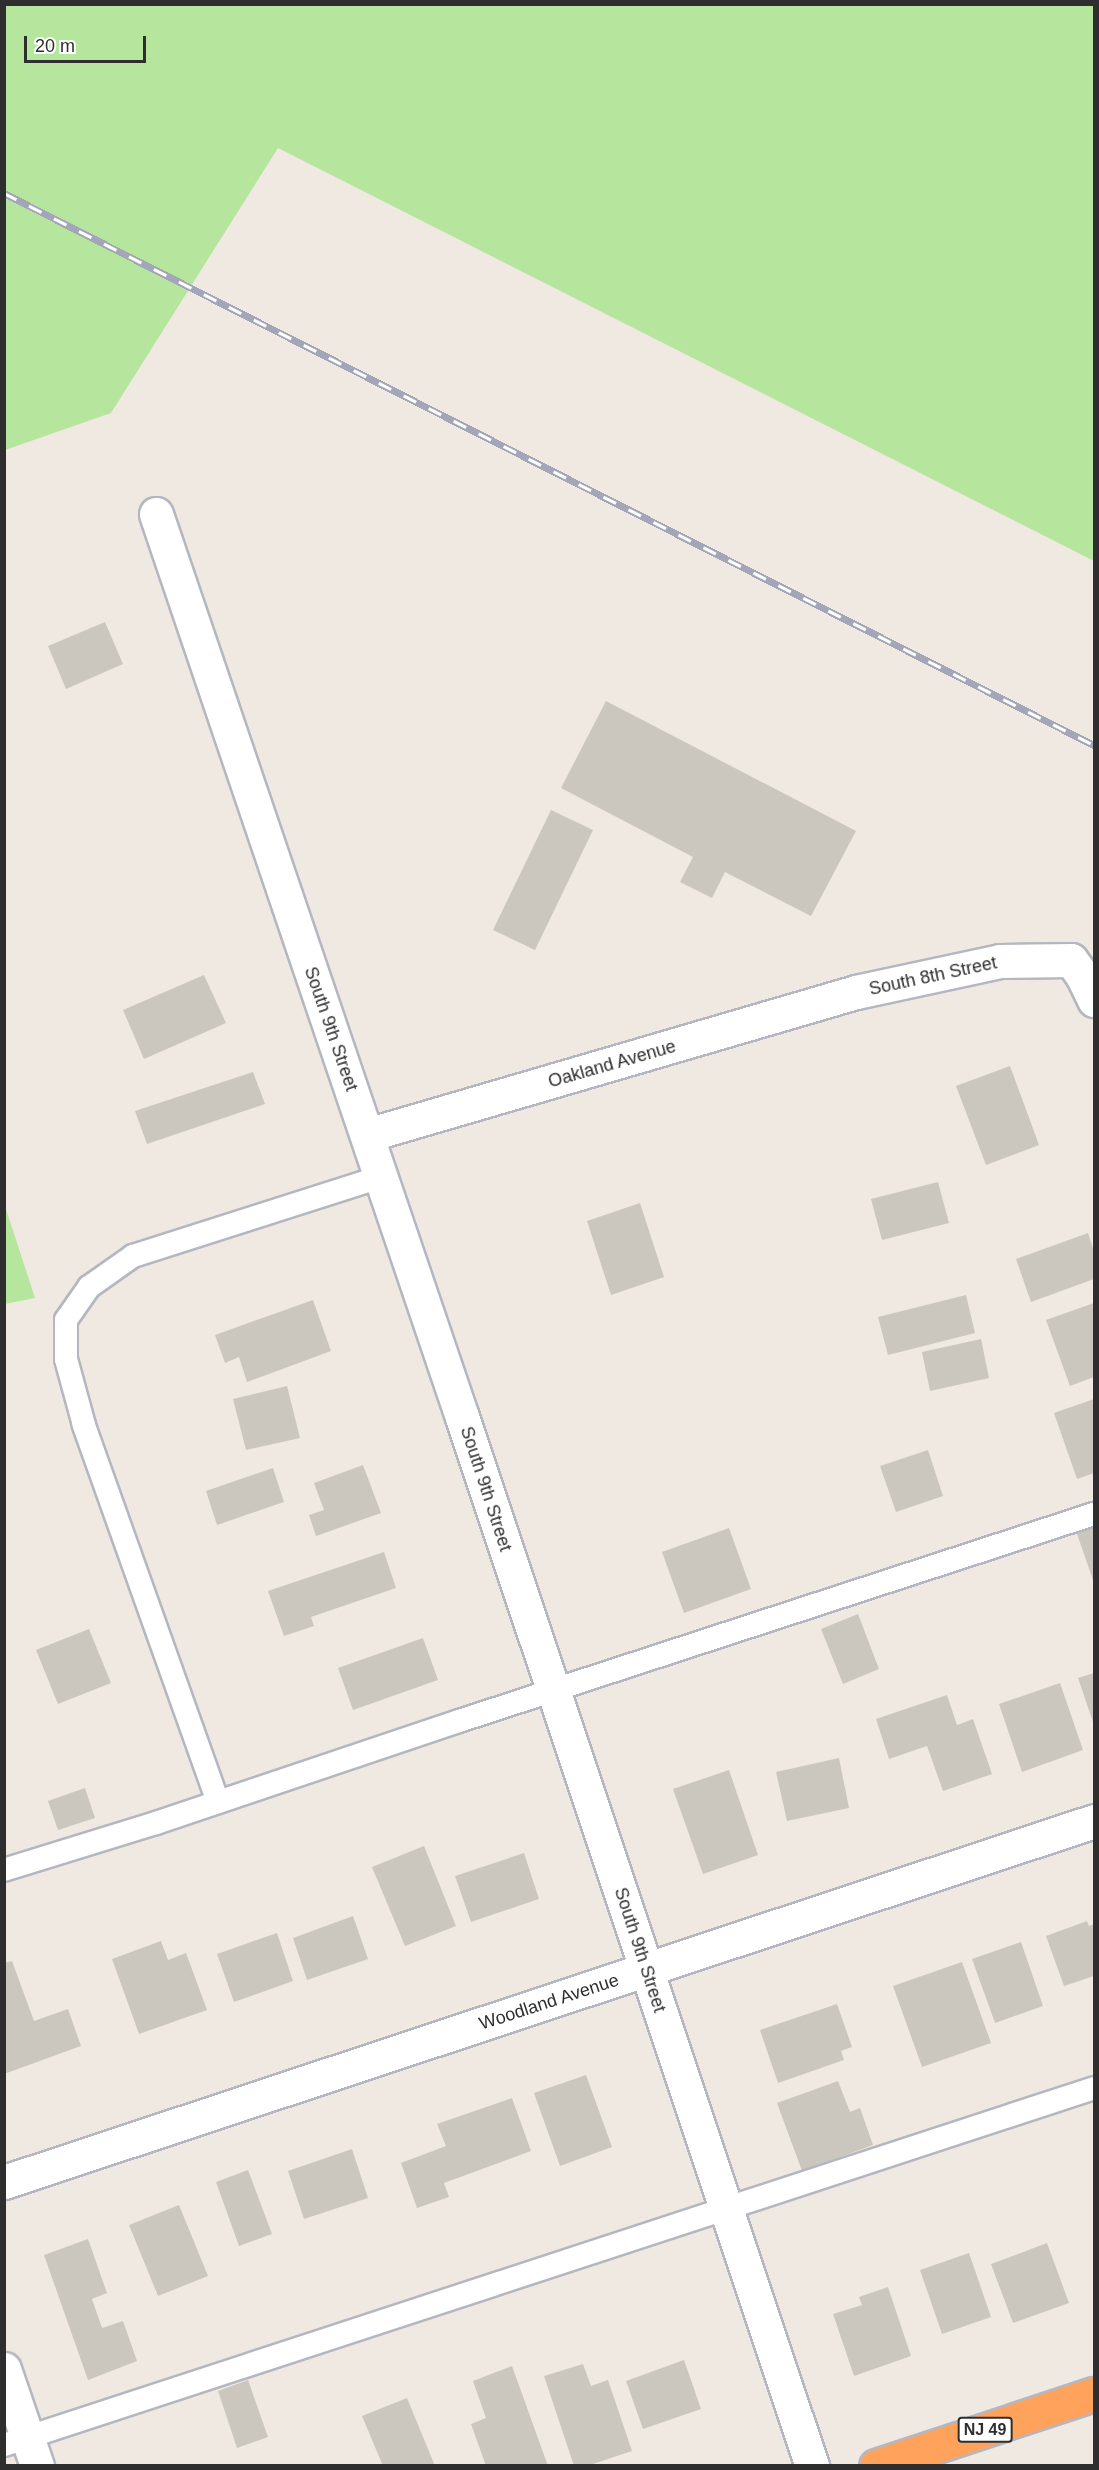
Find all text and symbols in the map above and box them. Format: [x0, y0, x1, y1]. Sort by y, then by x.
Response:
scale bar [27, 24, 148, 62]
text: 20 m [35, 36, 75, 56]
street label: South 8th Street [867, 952, 999, 1000]
street label: South 9th Street [300, 964, 362, 1094]
street label: Oakland Avenue [545, 1035, 679, 1093]
street label: South 9th Street [456, 1424, 516, 1554]
street label: South 9th Street [610, 1885, 670, 2015]
street label: Woodland Avenue [476, 1969, 622, 2035]
road number: NJ 49 [956, 2417, 1014, 2443]

